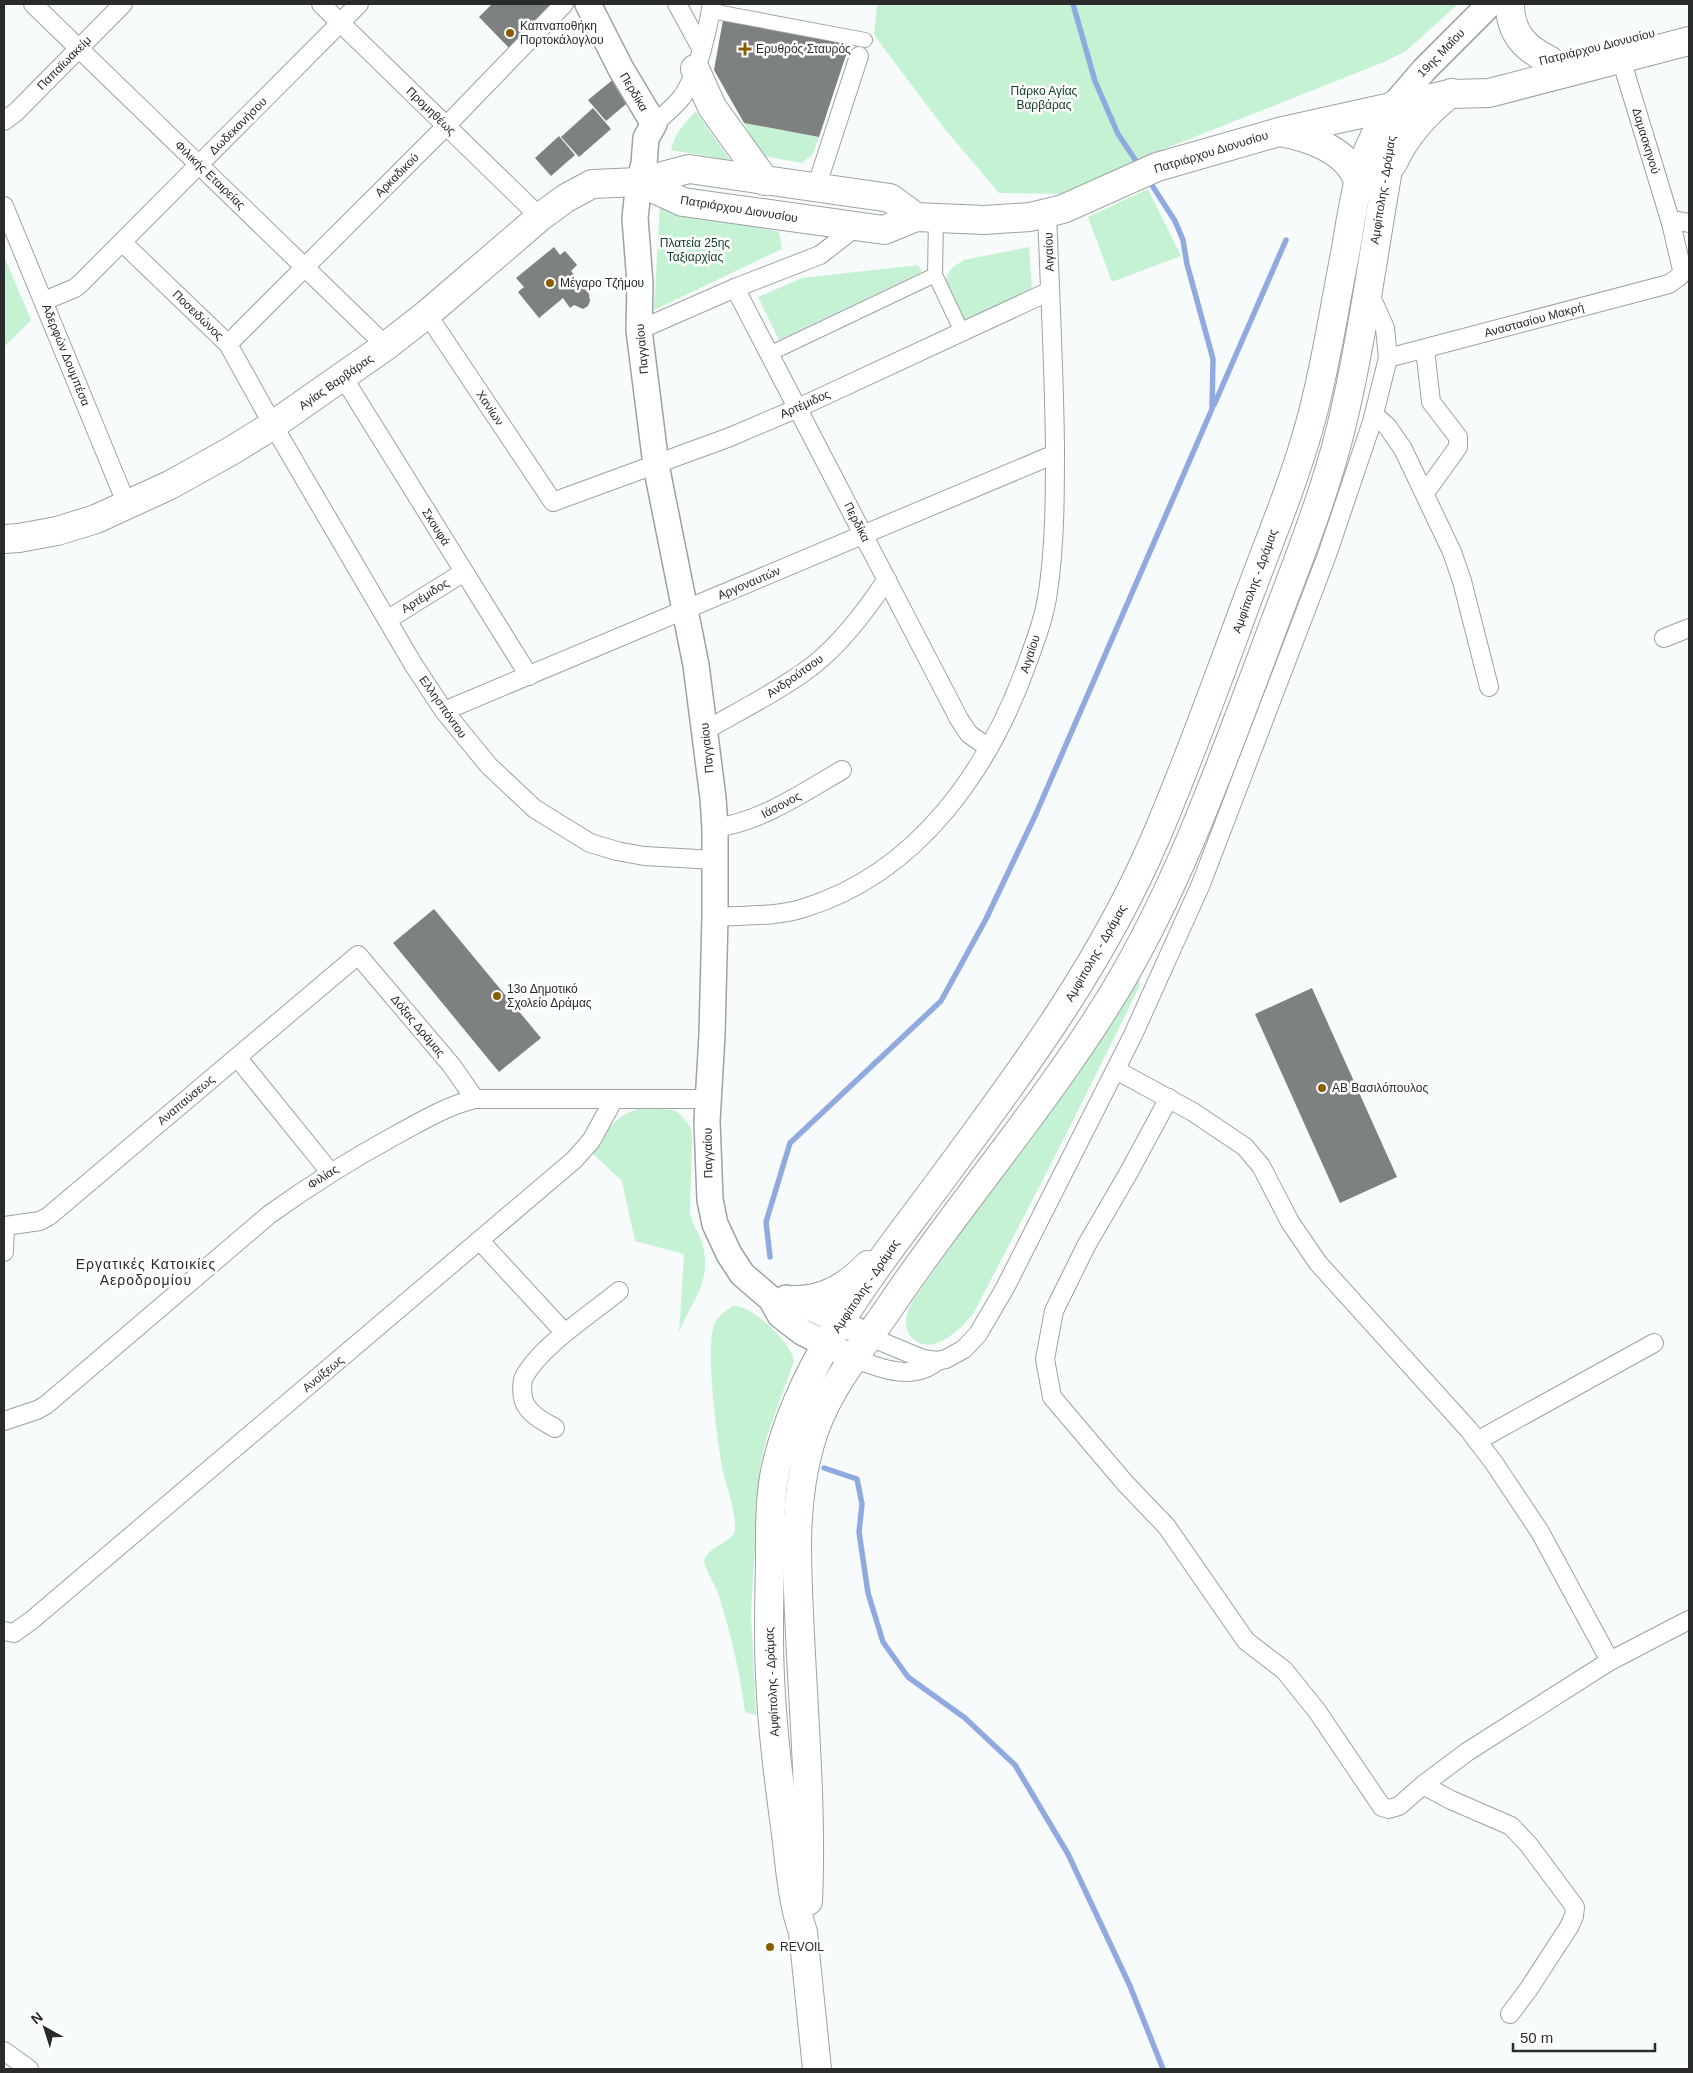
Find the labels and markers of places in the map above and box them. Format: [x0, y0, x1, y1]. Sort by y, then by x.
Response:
place label: Καπναποθήκη Πορτοκάλογλου [520, 19, 604, 47]
marker: Καπναποθήκη Πορτοκάλογλου [504, 27, 516, 39]
marker: Ερυθρός Σταυρός [738, 42, 752, 56]
place label: Ερυθρός Σταυρός [756, 42, 851, 56]
place label: Μέγαρο Τζήμου [560, 276, 644, 290]
marker: Μέγαρο Τζήμου [544, 277, 556, 289]
place label: 13ο Δημοτικό Σχολείο Δράμας [507, 982, 592, 1010]
marker: 13ο Δημοτικό Σχολείο Δράμας [491, 990, 503, 1002]
place label: ΑΒ Βασιλόπουλος [1332, 1081, 1429, 1095]
marker: ΑΒ Βασιλόπουλος [1316, 1082, 1328, 1094]
place label: REVOIL [780, 1940, 824, 1954]
marker: REVOIL [764, 1941, 776, 1953]

